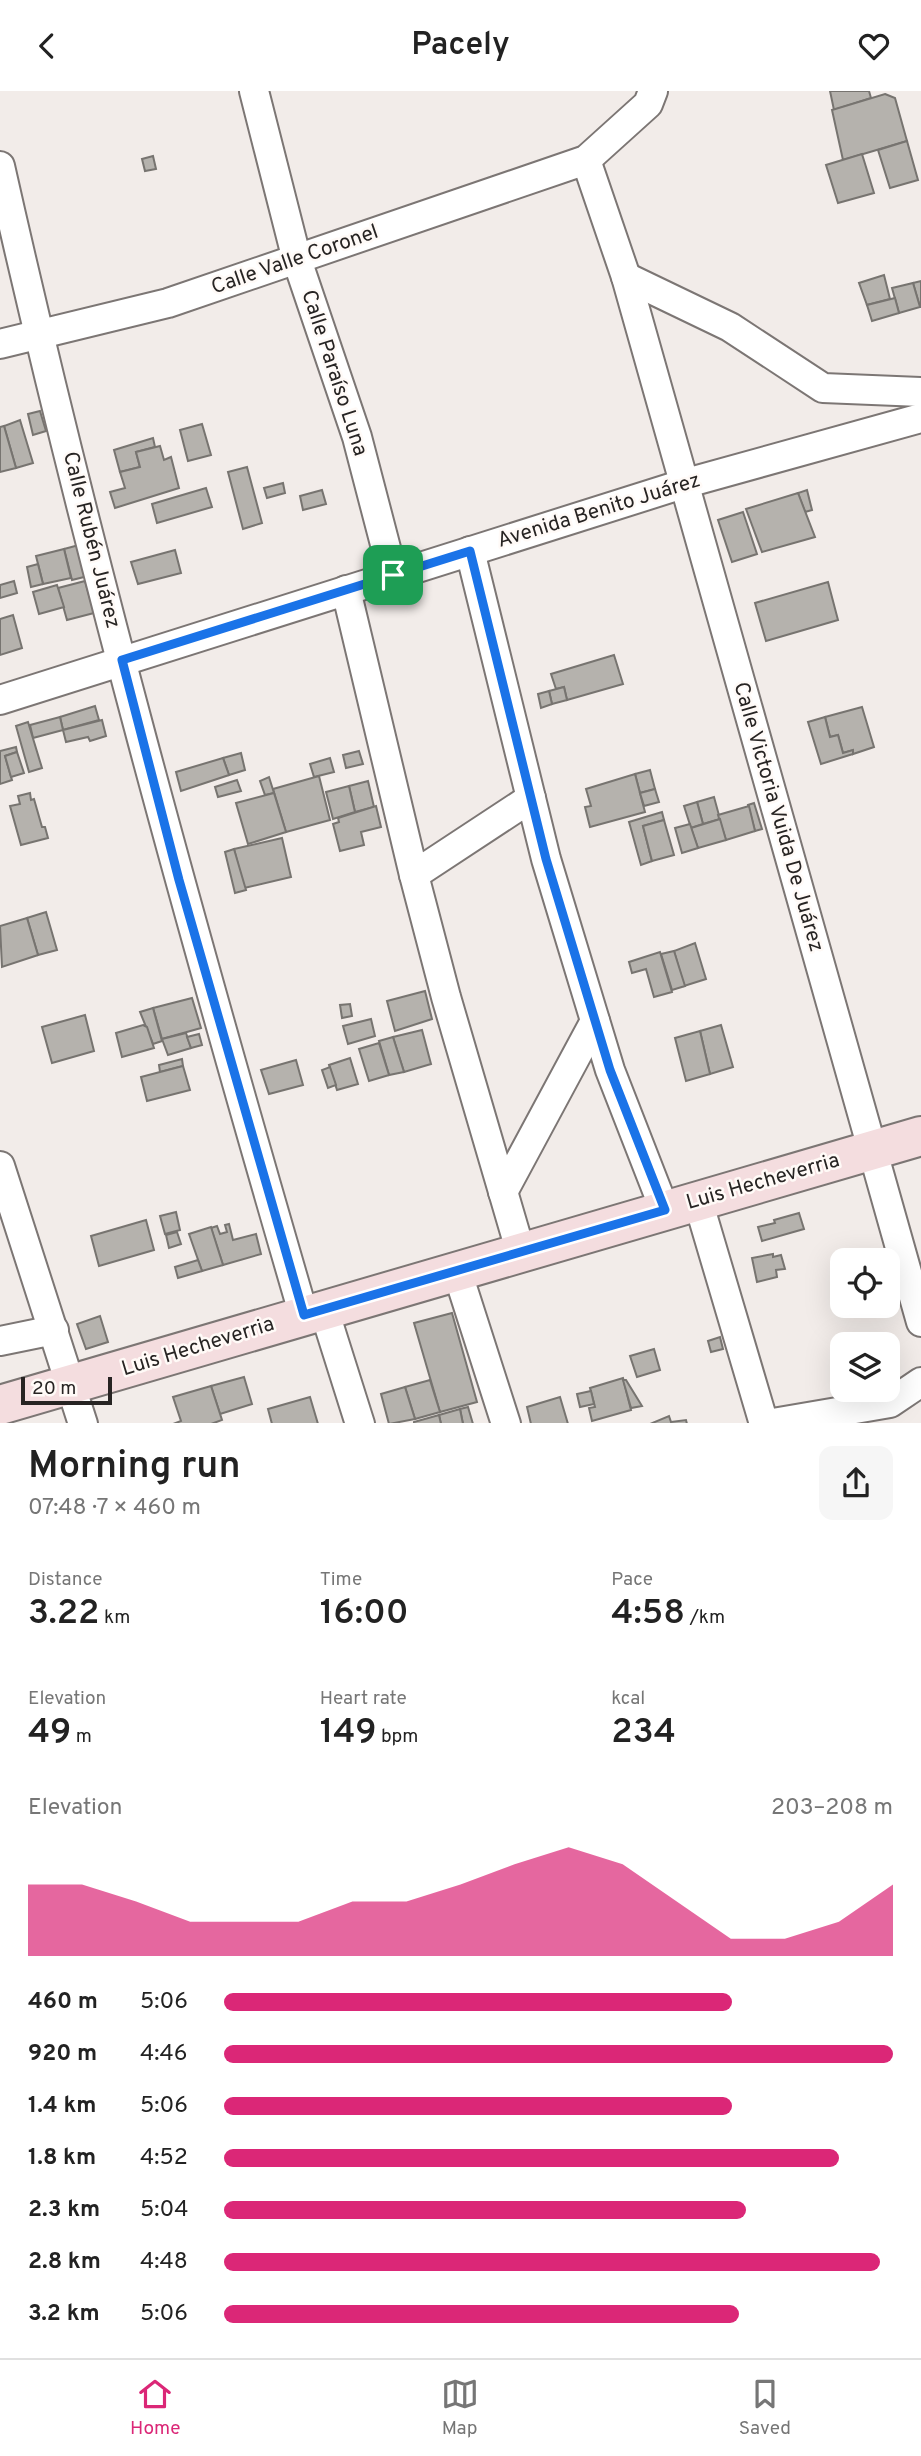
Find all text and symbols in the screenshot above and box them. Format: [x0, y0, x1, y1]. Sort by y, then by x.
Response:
text: Pacely [411, 26, 510, 66]
icon: back [28, 27, 66, 65]
icon: heart [855, 27, 893, 65]
street label: Calle Valle Coronel [208, 219, 382, 301]
street label: Calle Paraíso Luna [294, 287, 374, 459]
street label: Calle Rubén Juárez [56, 449, 126, 631]
street label: Avenida Benito Juárez [494, 467, 704, 555]
pin [363, 545, 423, 605]
icon: arrive [374, 556, 412, 594]
street label: Calle Victoria Vuida De Juárez [727, 679, 829, 955]
street label: Luis Hecheverria [683, 1147, 843, 1217]
map controls [830, 1248, 900, 1402]
button: locate [830, 1248, 900, 1318]
street label: Luis Hecheverria [118, 1311, 278, 1383]
button: layers [830, 1332, 900, 1402]
scale bar [21, 1374, 112, 1406]
text: 20 m [32, 1377, 76, 1401]
text: Morning run [28, 1443, 241, 1492]
button: share [819, 1446, 893, 1520]
text: 07:48 · 7 × 460 m [28, 1494, 201, 1523]
text: Distance [28, 1568, 103, 1592]
text: Time [320, 1568, 362, 1592]
text: Pace [611, 1568, 653, 1592]
text: 3.22 [28, 1592, 100, 1636]
text: 16:00 [320, 1592, 409, 1636]
text: 4:58 [611, 1592, 685, 1636]
text: km [100, 1606, 130, 1630]
text: /km [685, 1606, 725, 1630]
text: Elevation [28, 1687, 106, 1711]
text: Heart rate [320, 1687, 407, 1711]
text: kcal [611, 1687, 645, 1711]
text: 49 [28, 1711, 71, 1755]
text: 149 [320, 1711, 377, 1755]
text: 234 [611, 1711, 676, 1755]
text: m [71, 1725, 92, 1749]
text: bpm [377, 1725, 418, 1749]
text: Elevation [28, 1794, 123, 1823]
text: 203–208 m [771, 1794, 893, 1823]
text: 460 m [28, 1988, 98, 2017]
text: 5:06 [140, 1988, 188, 2017]
text: 920 m [28, 2040, 97, 2069]
text: 4:46 [140, 2040, 187, 2069]
text: 1.4 km [28, 2092, 96, 2121]
text: 5:06 [140, 2092, 188, 2121]
text: 1.8 km [28, 2144, 96, 2173]
text: 4:52 [140, 2144, 188, 2173]
text: 2.3 km [28, 2196, 100, 2225]
text: 5:04 [140, 2196, 189, 2225]
text: 2.8 km [28, 2248, 101, 2277]
text: 4:48 [140, 2248, 188, 2277]
text: 3.2 km [28, 2300, 100, 2329]
text: 5:06 [140, 2300, 188, 2329]
tab: Home [130, 2375, 181, 2441]
tab: Map [441, 2375, 479, 2441]
tab: Saved [739, 2375, 791, 2441]

